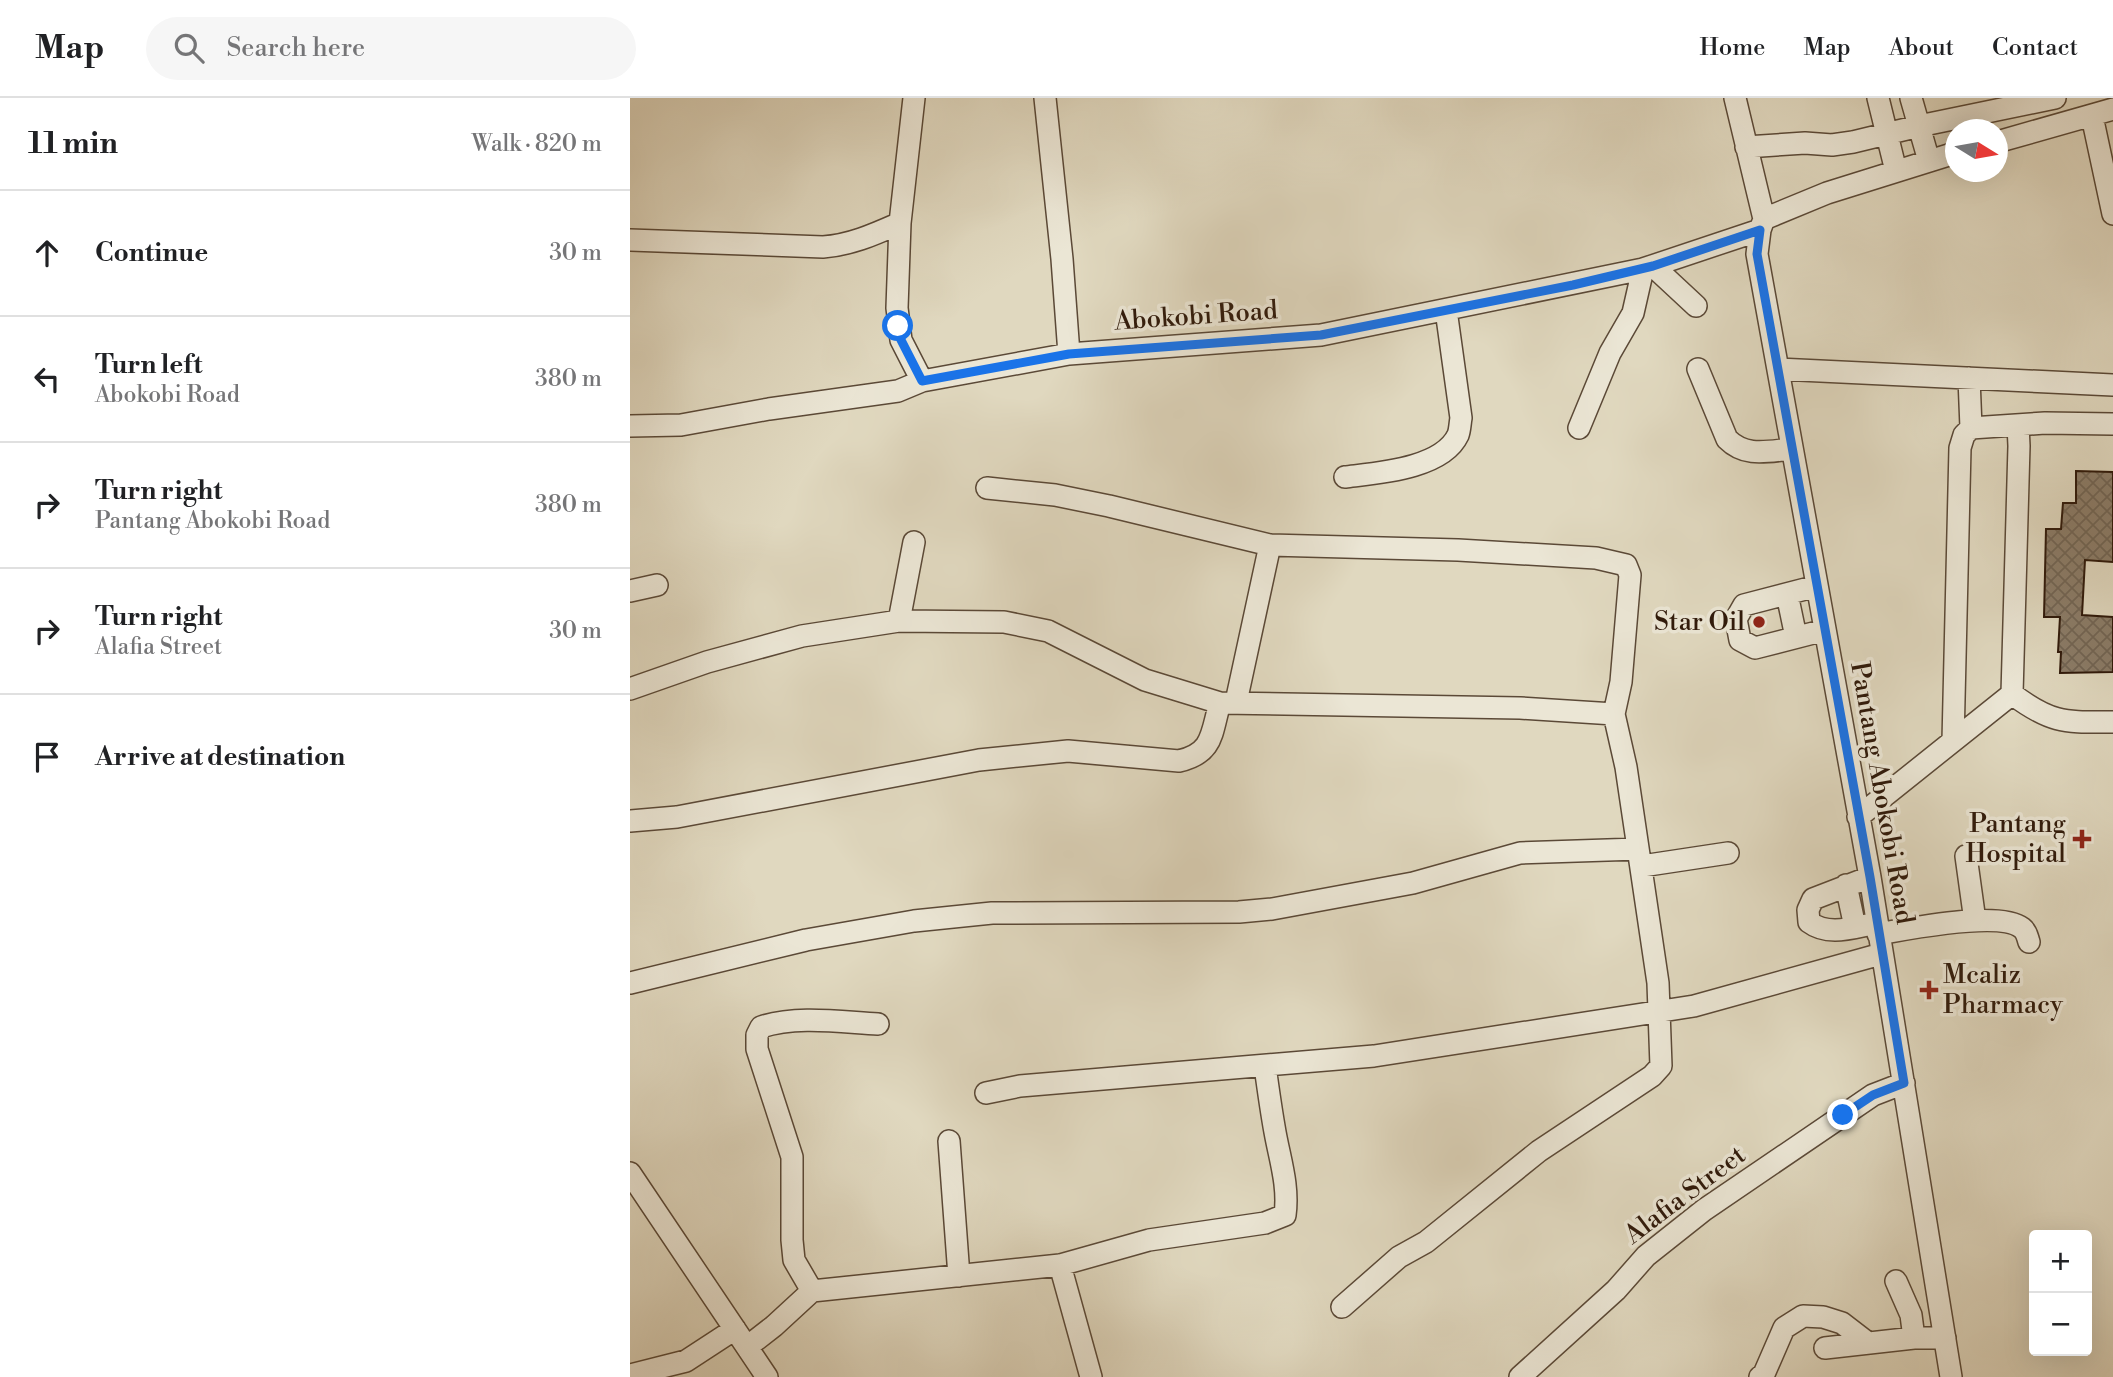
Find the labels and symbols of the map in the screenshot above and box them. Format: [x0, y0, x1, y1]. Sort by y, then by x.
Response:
north arrow [1945, 119, 2008, 182]
street label: Abokobi Road [1112, 294, 1279, 338]
route start [882, 310, 913, 341]
place label: Star Oil [1654, 606, 1745, 638]
marker: Star Oil [1751, 614, 1767, 630]
street label: Pantang Abokobi Road [1843, 659, 1921, 927]
place label: Pantang Hospital [1965, 808, 2067, 870]
marker: Pantang Hospital [2072, 829, 2092, 849]
place label: Mcaliz Pharmacy [1943, 959, 2063, 1021]
marker: Mcaliz Pharmacy [1921, 982, 1937, 998]
route end [1827, 1099, 1858, 1130]
street label: Alafia Street [1617, 1139, 1752, 1252]

